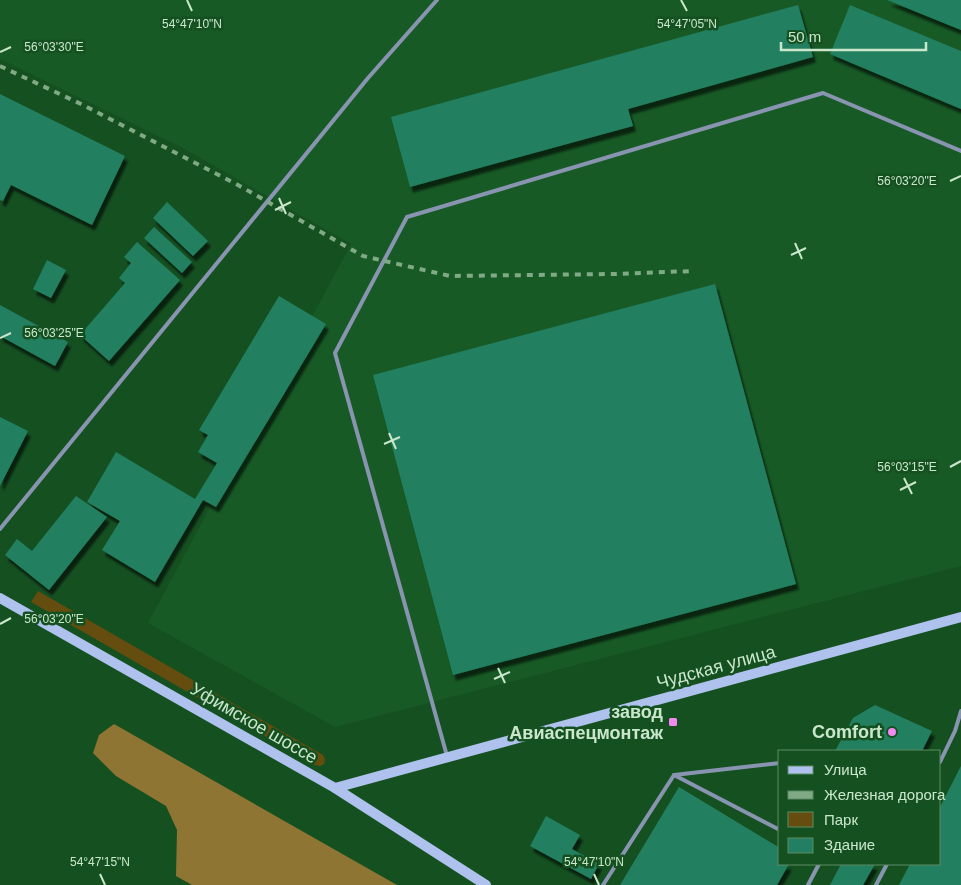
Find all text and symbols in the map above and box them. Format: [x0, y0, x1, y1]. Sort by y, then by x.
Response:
text: 54°47'10"N [162, 17, 222, 31]
text: 54°47'05"N [657, 17, 717, 31]
scale bar [781, 20, 926, 52]
text: 50 m [788, 28, 821, 45]
text: 56°03'30"E [24, 40, 84, 54]
text: 56°03'20"E [877, 174, 937, 188]
text: 56°03'25"E [24, 326, 84, 340]
text: 56°03'15"E [877, 460, 937, 474]
text: 56°03'20"E [24, 612, 84, 626]
street label: Чудская улица [654, 641, 779, 693]
street label: Уфимское шоссе [187, 679, 321, 767]
place label: завод Авиаспецмонтаж [509, 702, 664, 743]
marker: завод Авиаспецмонтаж [667, 716, 679, 728]
place label: Comfort [812, 722, 882, 742]
marker: Comfort [886, 726, 898, 738]
legend [778, 750, 941, 865]
text: Улица [824, 761, 867, 778]
text: Железная дорога [824, 786, 946, 803]
text: Парк [824, 811, 858, 828]
text: Здание [824, 836, 875, 853]
text: 54°47'15"N [70, 855, 130, 869]
text: 54°47'10"N [564, 855, 624, 869]

